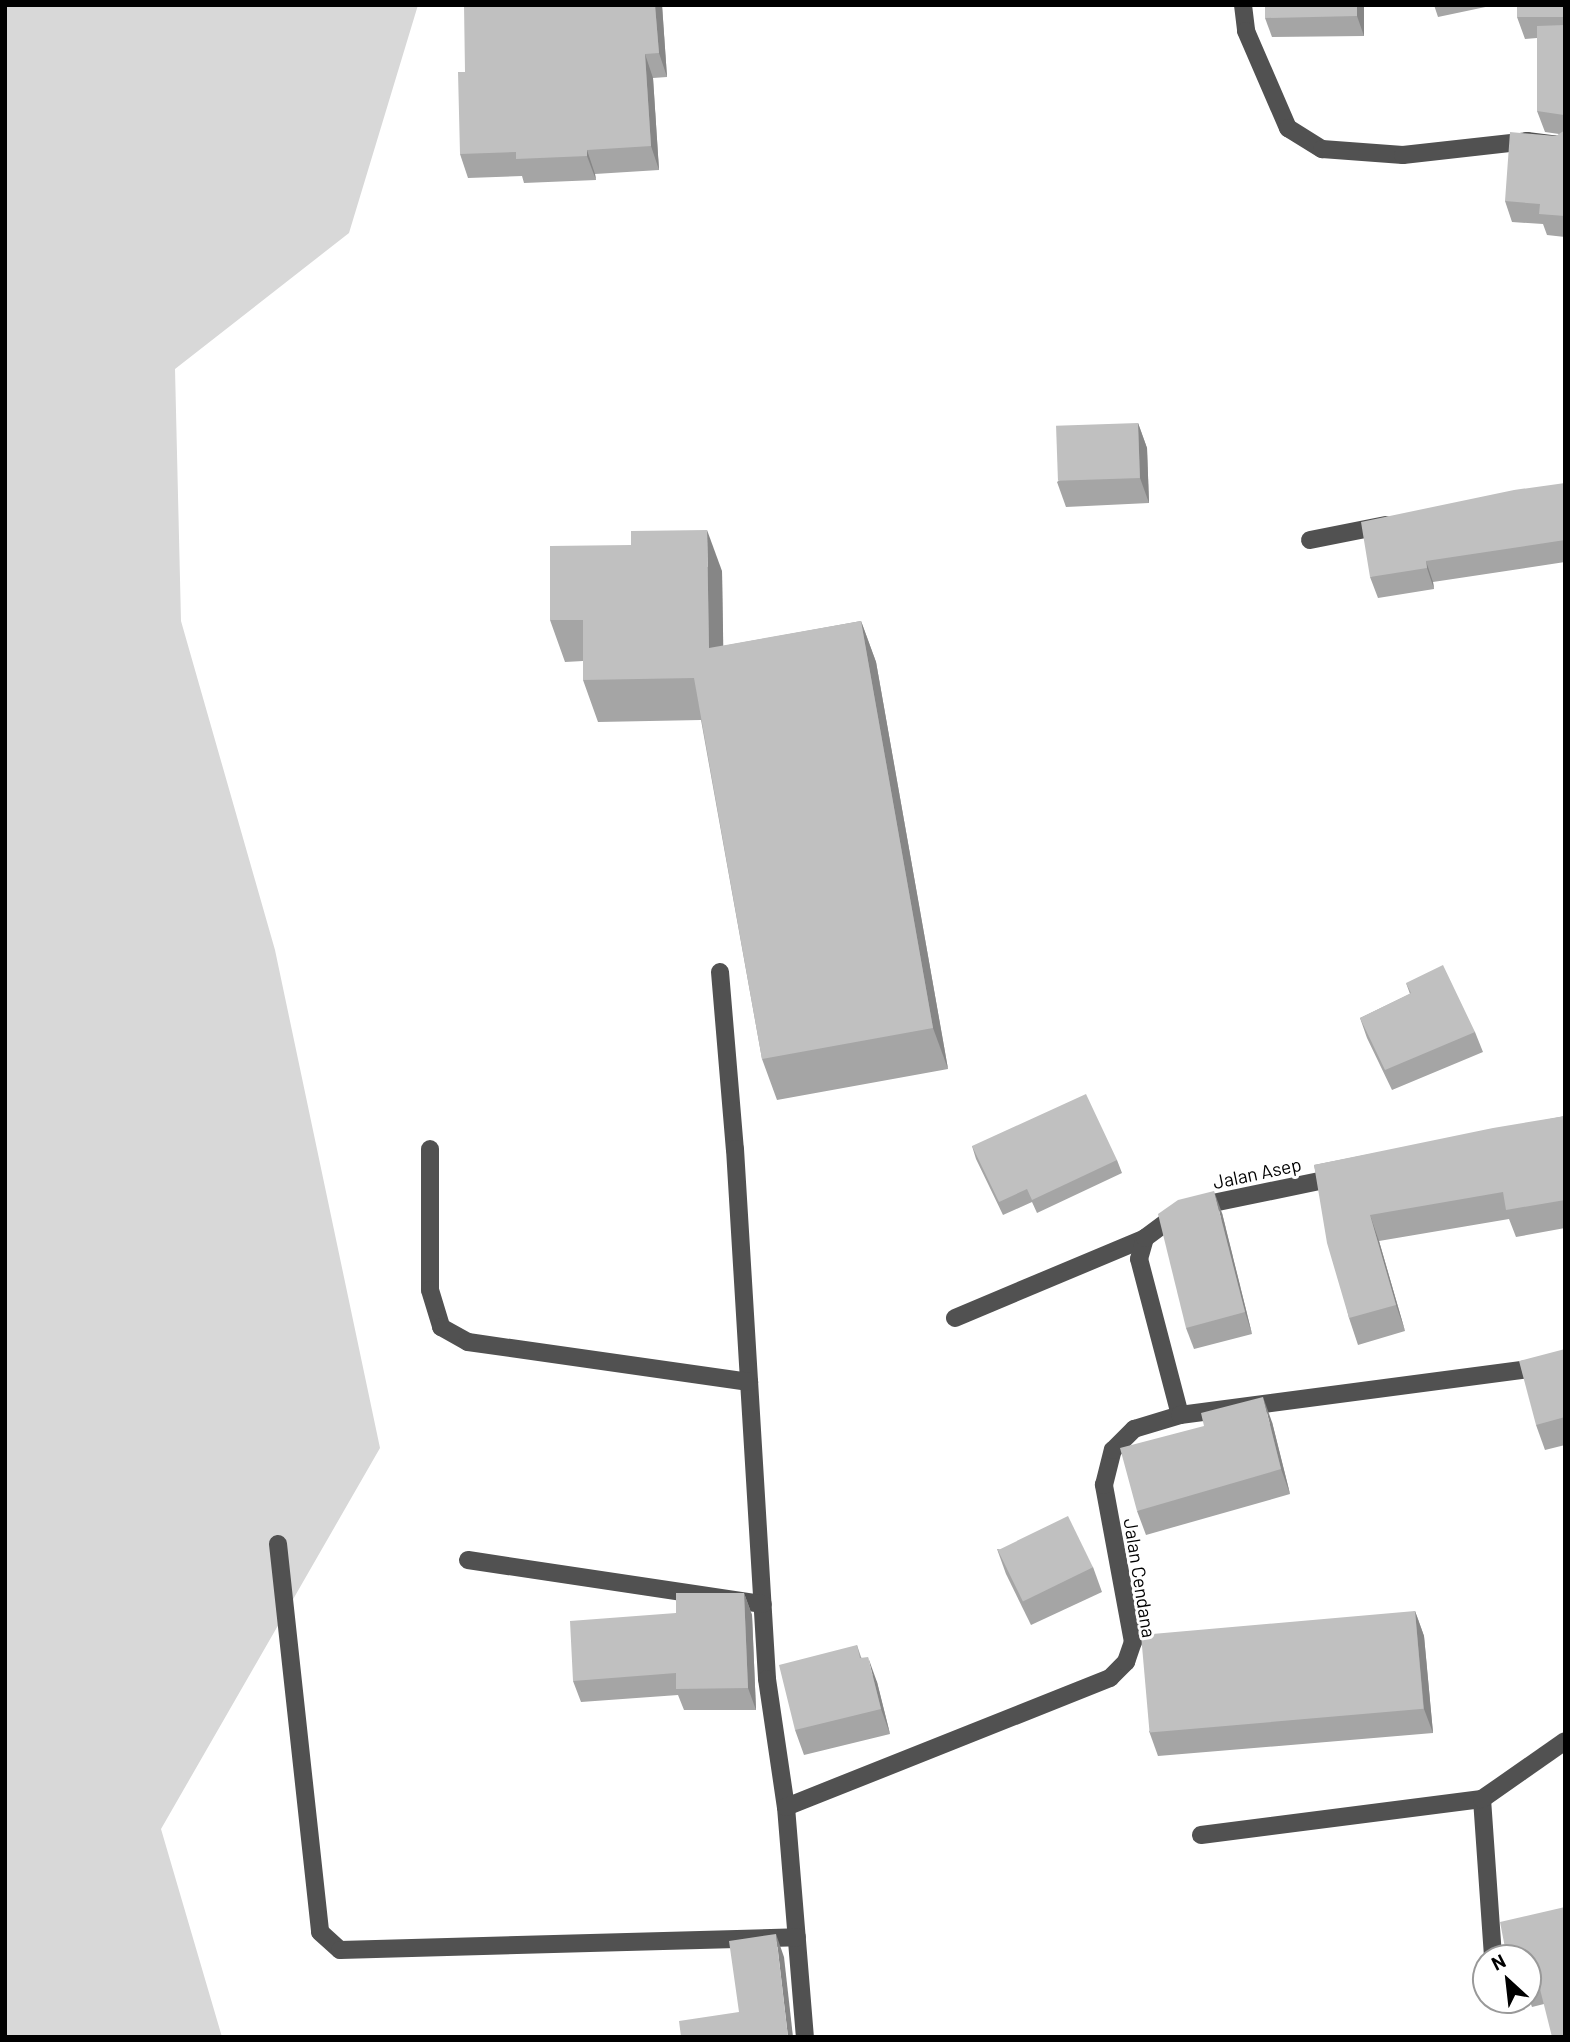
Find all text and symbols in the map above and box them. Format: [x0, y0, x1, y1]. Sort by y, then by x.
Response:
street label: Jalan Asep [1211, 1152, 1303, 1194]
street label: Jalan Cendana [1119, 1517, 1161, 1639]
north arrow [1472, 1944, 1542, 2014]
text: N [1487, 1949, 1509, 1975]

